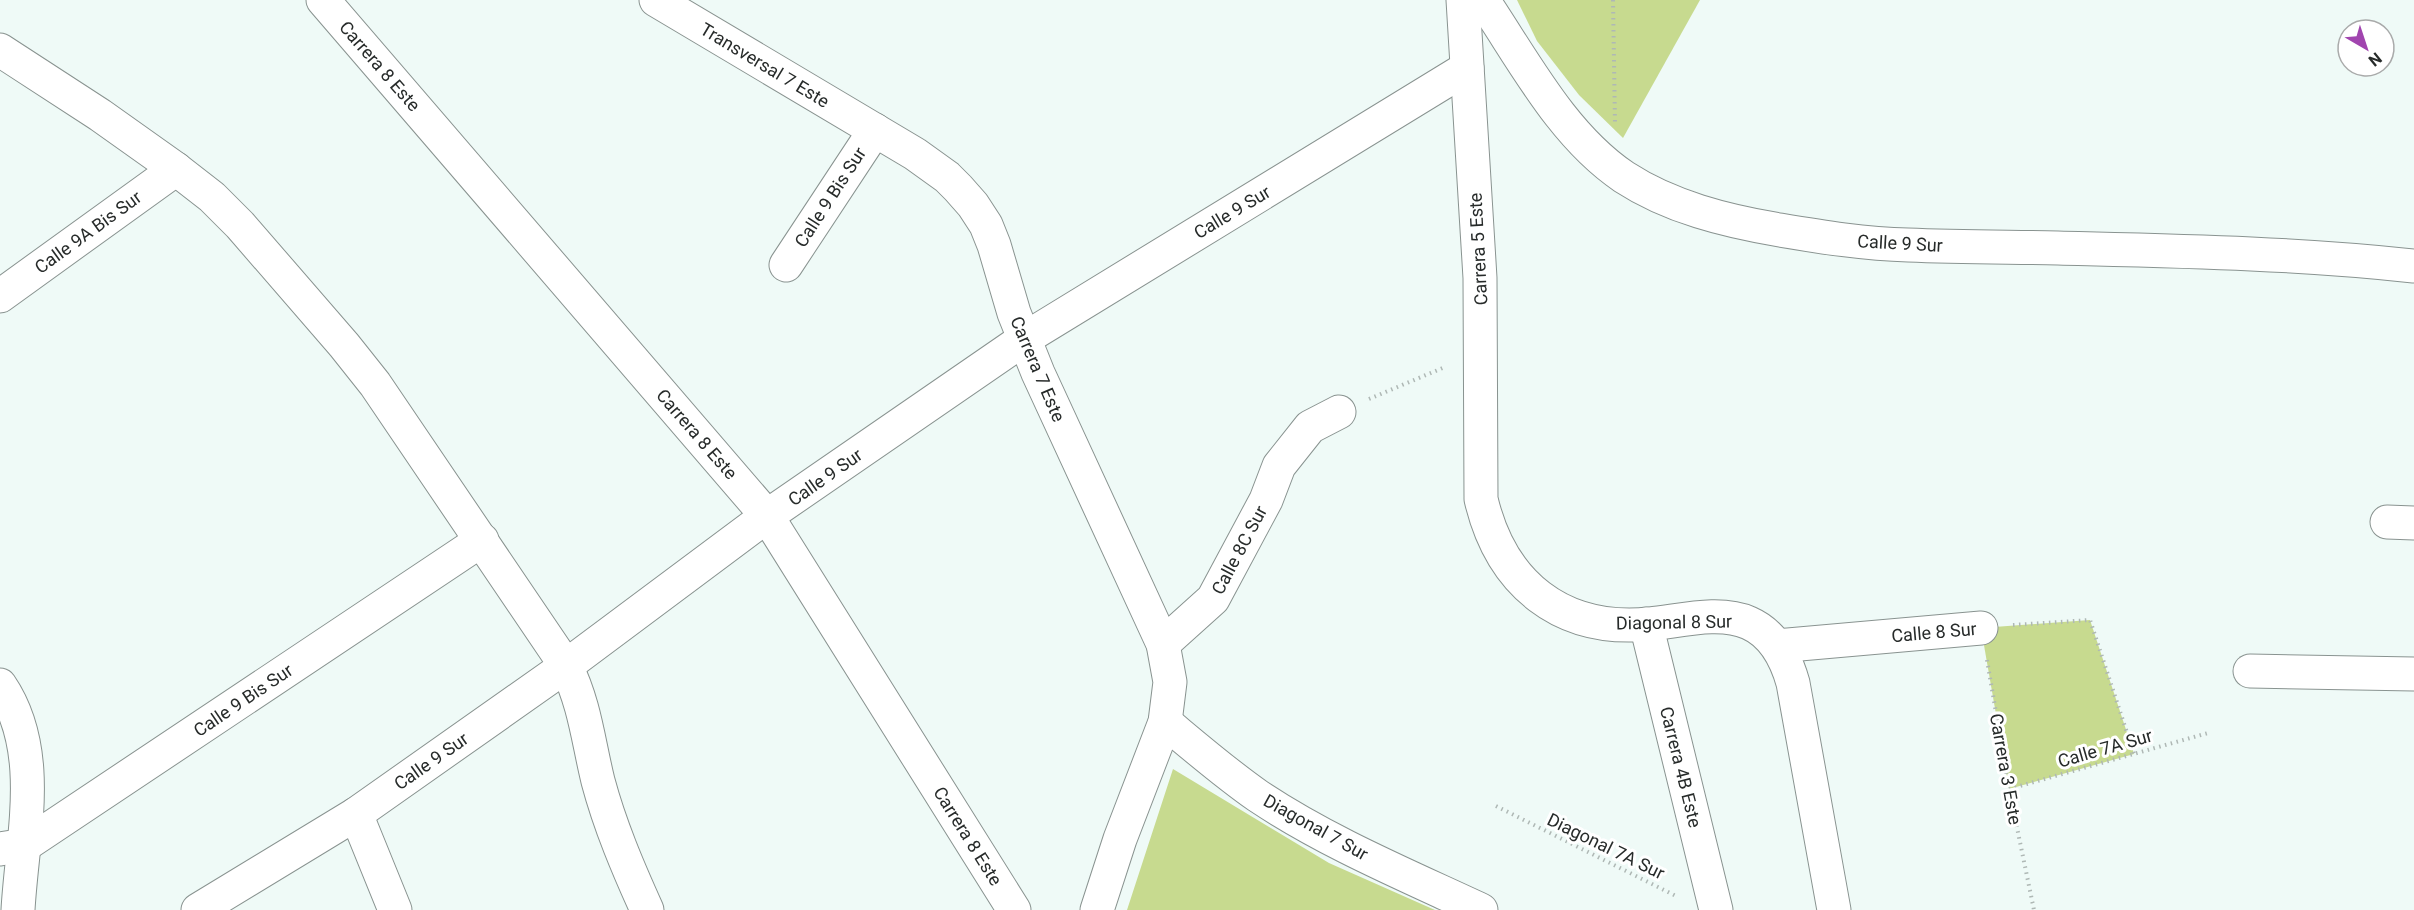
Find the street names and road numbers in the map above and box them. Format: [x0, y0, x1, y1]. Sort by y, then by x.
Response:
street label: Carrera 8 Este [335, 17, 425, 115]
street label: Transversal 7 Este [697, 18, 833, 112]
street label: Calle 9 Bis Sur [790, 143, 870, 251]
street label: Calle 9 Sur [1190, 181, 1274, 243]
street label: Calle 9A Bis Sur [31, 186, 145, 278]
street label: Carrera 5 Este [1465, 192, 1491, 306]
street label: Calle 9 Sur [1857, 230, 1943, 256]
street label: Carrera 7 Este [1006, 313, 1070, 425]
street label: Carrera 8 Este [652, 385, 742, 483]
street label: Calle 9 Sur [784, 444, 866, 510]
street label: Calle 8C Sur [1207, 502, 1271, 598]
street label: Diagonal 8 Sur [1616, 610, 1732, 634]
street label: Calle 8 Sur [1890, 618, 1978, 646]
street label: Calle 9 Bis Sur [189, 659, 297, 741]
street label: Carrera 4B Este [1656, 704, 1706, 830]
street label: Carrera 3 Este [1986, 712, 2026, 826]
street label: Calle 7A Sur [2055, 724, 2155, 772]
street label: Calle 9 Sur [390, 728, 472, 794]
street label: Carrera 8 Este [929, 783, 1007, 889]
street label: Diagonal 7 Sur [1260, 790, 1372, 864]
street label: Diagonal 7A Sur [1544, 809, 1668, 883]

